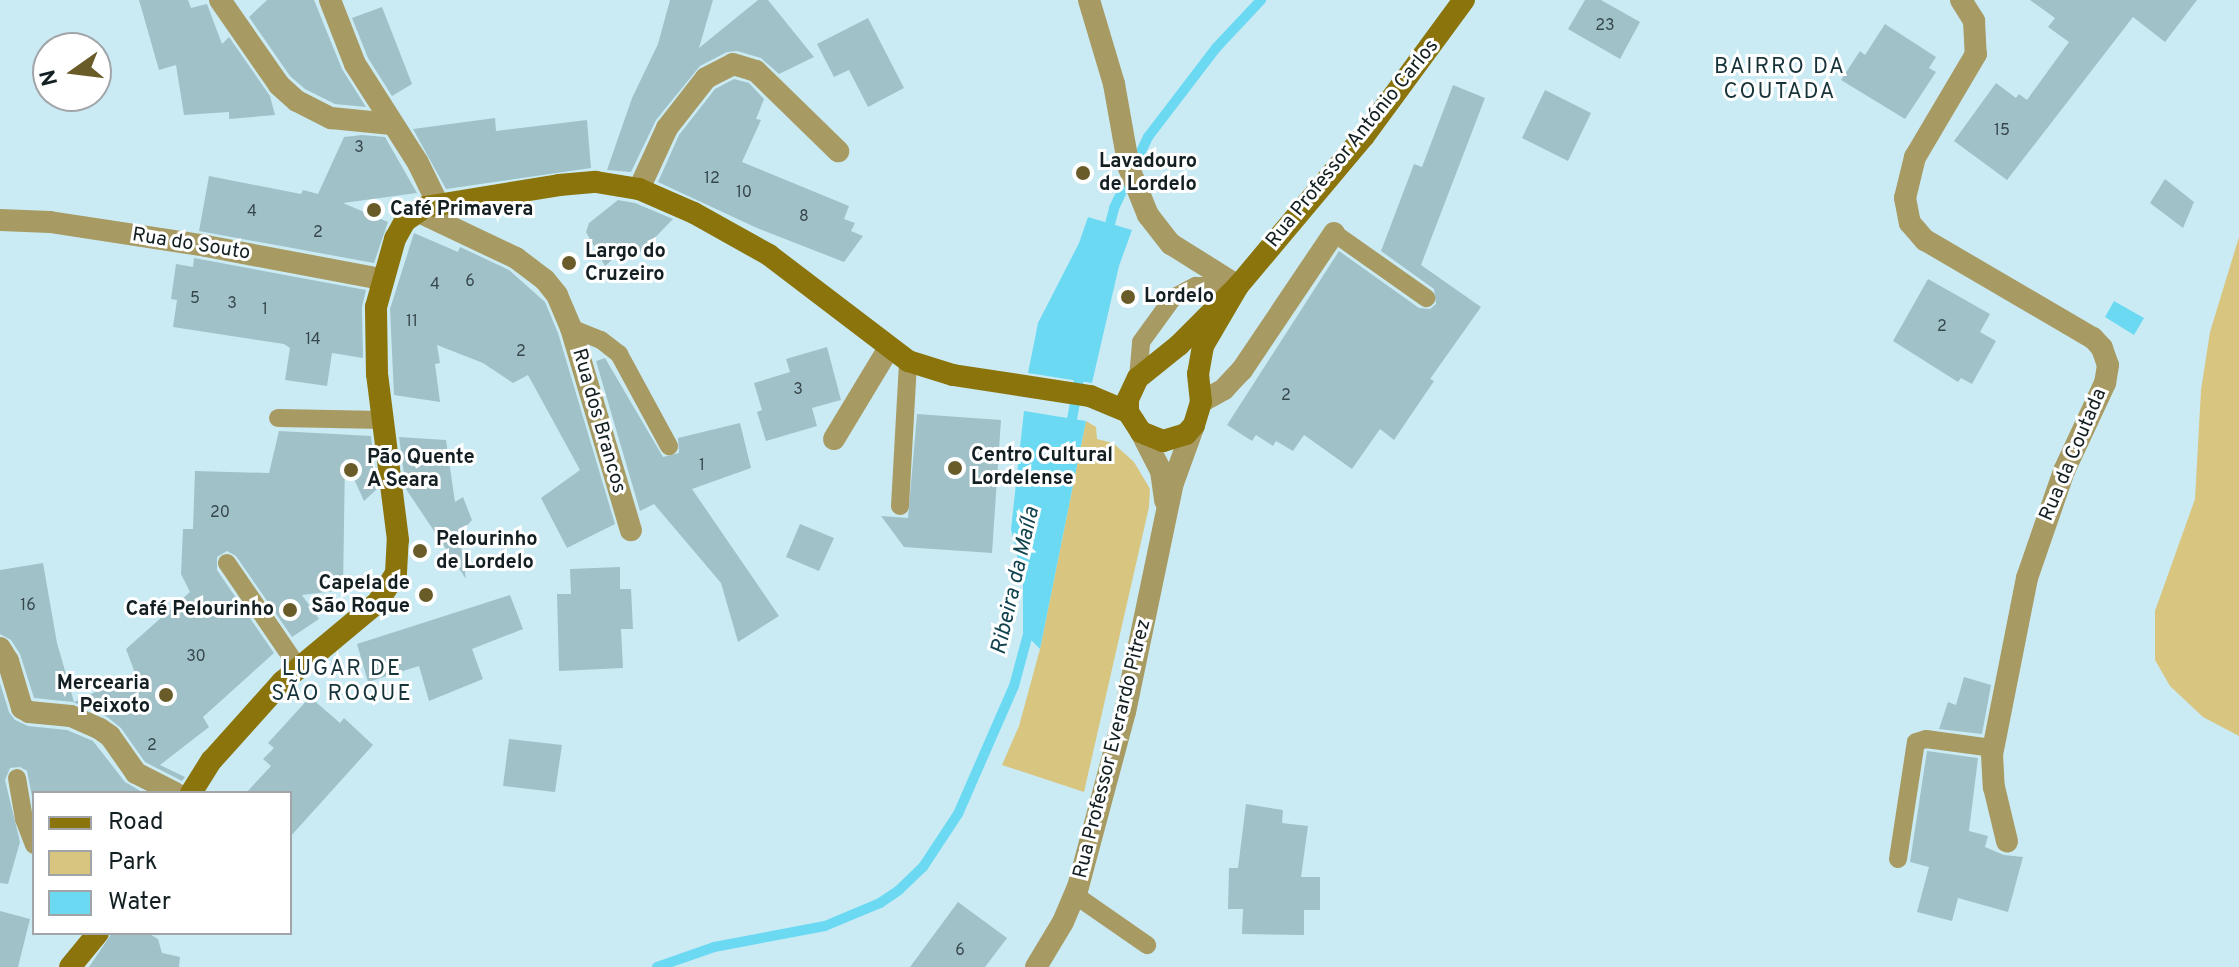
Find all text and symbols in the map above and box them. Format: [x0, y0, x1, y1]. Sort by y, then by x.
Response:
house number: 23 [1595, 16, 1615, 36]
north arrow [32, 32, 112, 112]
street label: Rua Professor António Carlos [1261, 35, 1445, 253]
district label: BAIRRO DA COUTADA [1714, 54, 1846, 106]
text: N [35, 67, 65, 88]
house number: 15 [1994, 121, 2010, 141]
house number: 3 [354, 138, 364, 158]
place label: Lavadouro de Lordelo [1099, 150, 1197, 197]
marker: Lavadouro de Lordelo [1074, 164, 1092, 182]
house number: 12 [704, 169, 720, 189]
house number: 10 [736, 183, 752, 203]
place label: Café Primavera [390, 198, 533, 222]
marker: Café Primavera [365, 201, 383, 219]
house number: 4 [247, 202, 257, 222]
house number: 8 [799, 207, 809, 227]
house number: 2 [313, 223, 323, 243]
street label: Rua do Souto [130, 224, 252, 266]
place label: Largo do Cruzeiro [585, 240, 666, 287]
marker: Largo do Cruzeiro [560, 254, 578, 272]
house number: 6 [465, 272, 475, 292]
house number: 4 [430, 275, 440, 295]
place label: Lordelo [1144, 285, 1214, 309]
marker: Lordelo [1119, 288, 1137, 306]
house number: 5 [190, 289, 200, 309]
house number: 3 [227, 294, 237, 314]
house number: 1 [262, 300, 268, 320]
house number: 11 [406, 312, 418, 332]
house number: 2 [1937, 317, 1947, 337]
house number: 14 [305, 330, 321, 350]
house number: 2 [516, 342, 526, 362]
street label: Rua dos Brancos [566, 346, 630, 496]
house number: 3 [793, 380, 803, 400]
street label: Rua da Coutada [2035, 385, 2113, 525]
house number: 2 [1281, 386, 1291, 406]
place label: Centro Cultural Lordelense [971, 444, 1113, 491]
place label: Pão Quente A Seara [367, 446, 475, 493]
house number: 1 [699, 456, 705, 476]
marker: Centro Cultural Lordelense [946, 459, 964, 477]
marker: Pão Quente A Seara [342, 461, 360, 479]
house number: 20 [210, 503, 230, 523]
water label: Ribeira da Maíla [986, 505, 1046, 657]
place label: Pelourinho de Lordelo [436, 528, 538, 575]
marker: Pelourinho de Lordelo [411, 542, 429, 560]
place label: Capela de São Roque [311, 572, 410, 619]
marker: Capela de São Roque [417, 586, 435, 604]
house number: 16 [20, 596, 36, 616]
place label: Café Pelourinho [125, 598, 274, 622]
marker: Café Pelourinho [281, 601, 299, 619]
street label: Rua Professor Everardo Pitrez [1069, 617, 1157, 881]
house number: 30 [186, 647, 206, 667]
district label: LUGAR DE SÃO ROQUE [271, 656, 413, 708]
place label: Mercearia Peixoto [57, 672, 150, 719]
marker: Mercearia Peixoto [157, 686, 175, 704]
house number: 2 [147, 736, 157, 756]
legend [32, 791, 292, 935]
text: Road [108, 808, 164, 838]
text: Park [108, 848, 158, 878]
text: Water [108, 888, 171, 918]
house number: 6 [955, 941, 965, 961]

